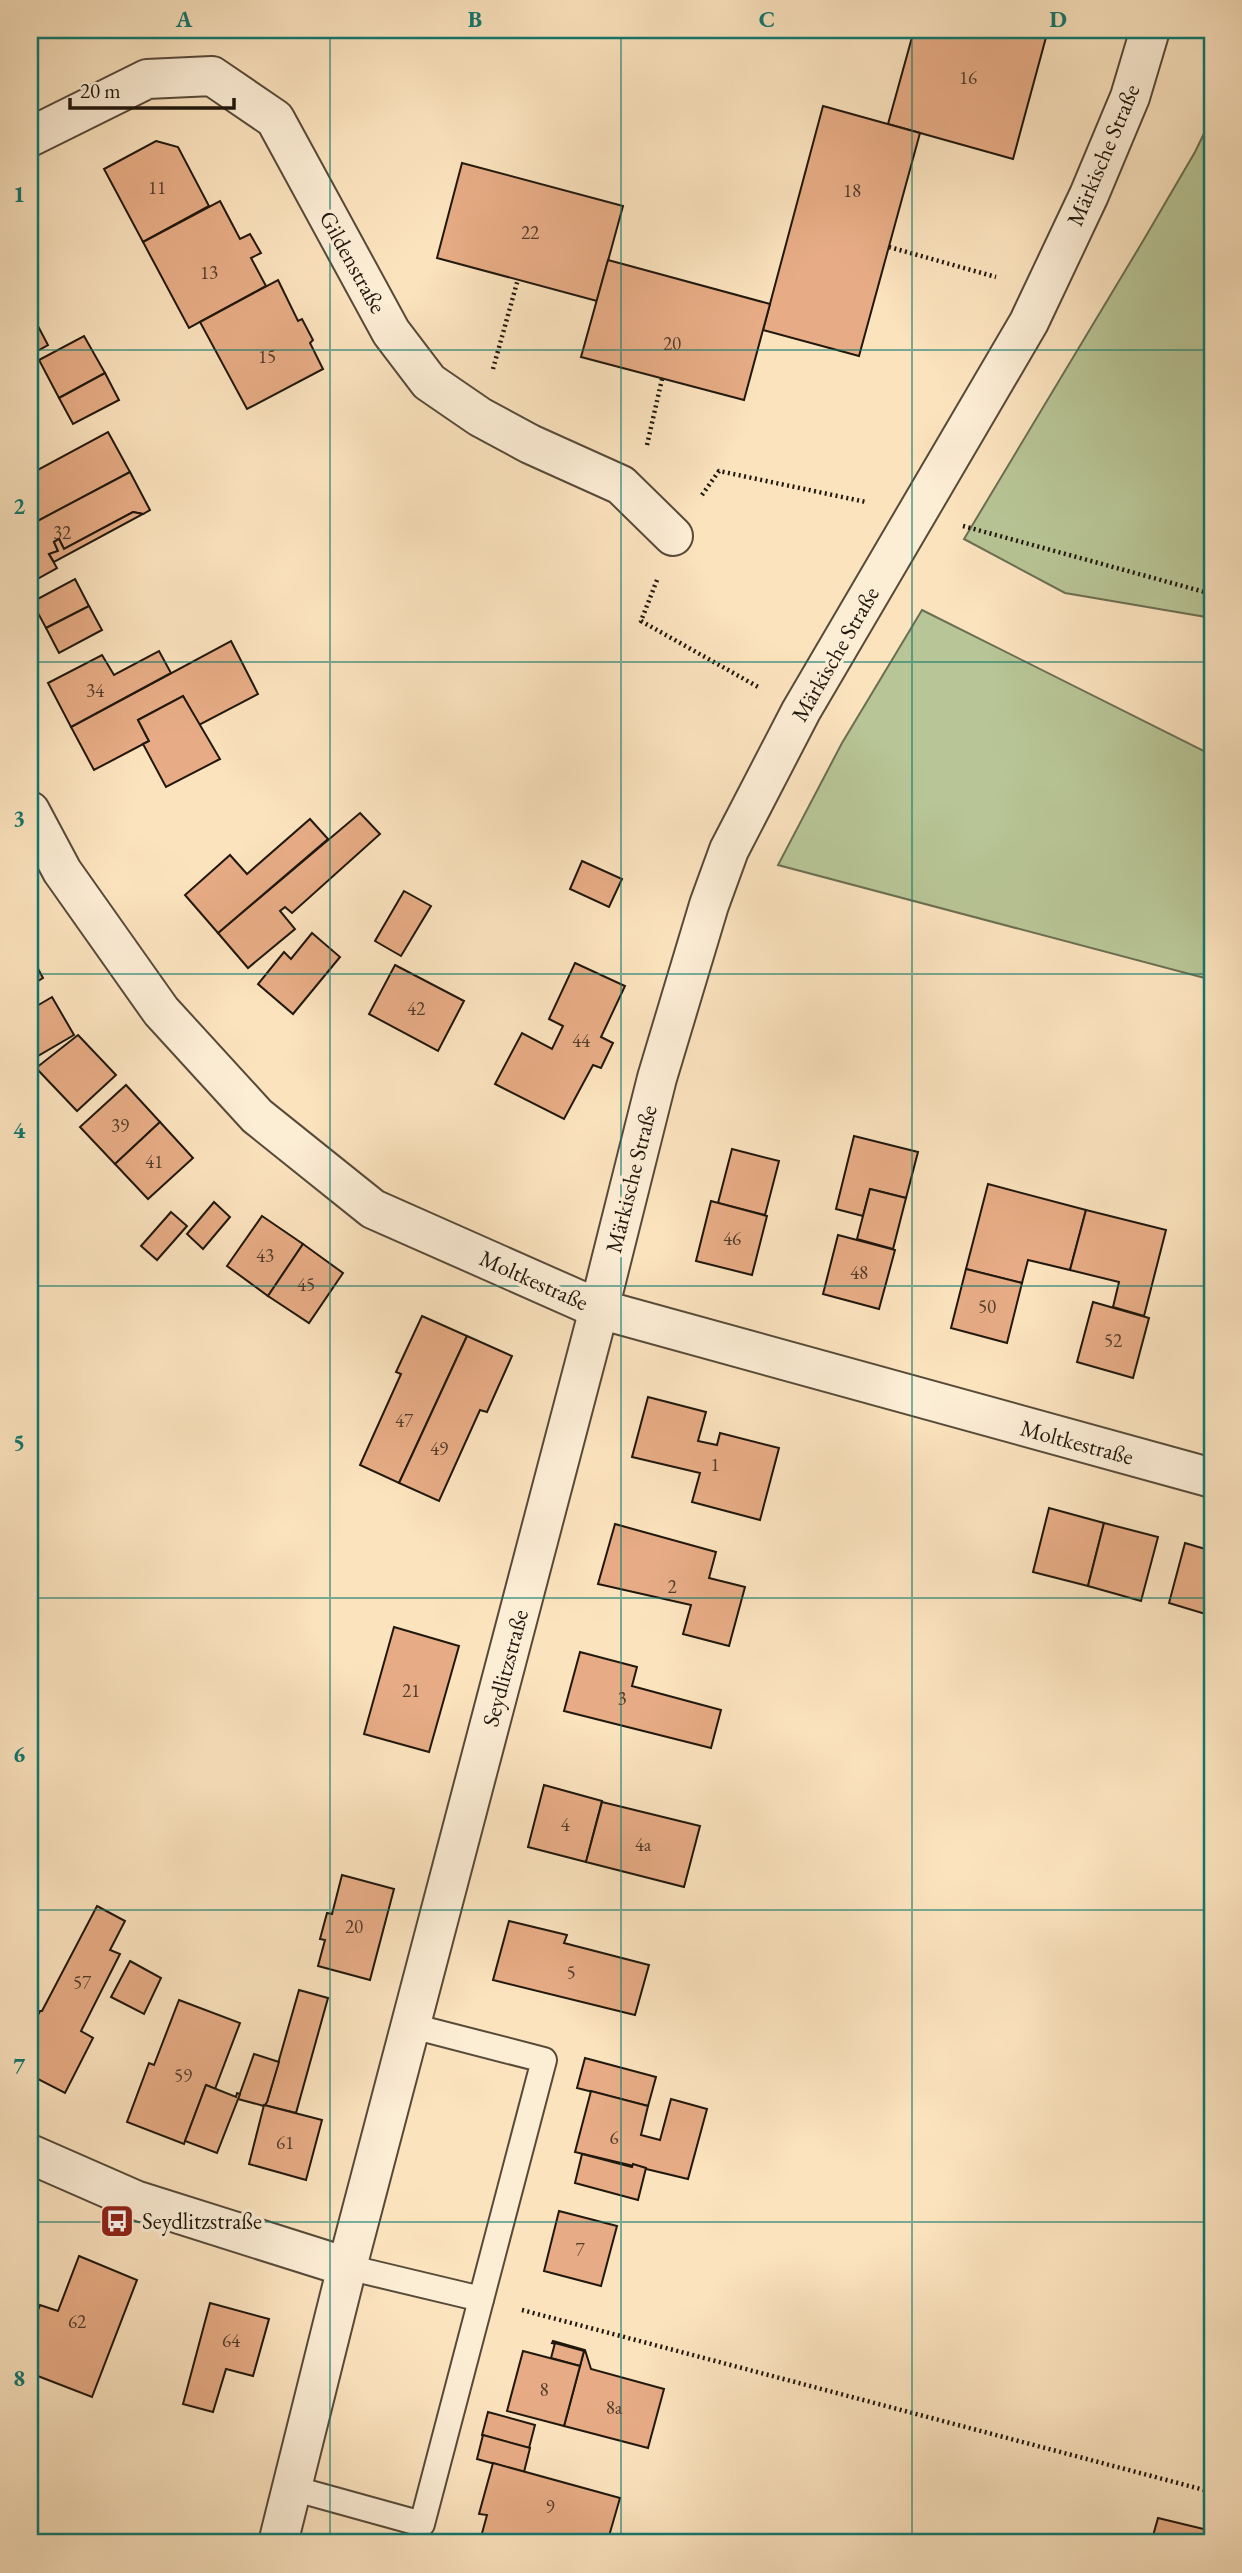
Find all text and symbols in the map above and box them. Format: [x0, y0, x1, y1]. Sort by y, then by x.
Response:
text: A [175, 4, 193, 34]
text: B [468, 4, 482, 34]
text: C [759, 4, 775, 34]
text: D [1049, 4, 1067, 34]
house number: 16 [959, 65, 977, 90]
scale bar [70, 66, 234, 110]
text: 20 m [80, 77, 121, 104]
street label: Märkische Straße [1060, 80, 1146, 230]
house number: 11 [148, 175, 166, 200]
house number: 18 [843, 178, 861, 203]
text: 1 [13, 179, 25, 209]
street label: Gildenstraße [313, 205, 393, 319]
house number: 22 [521, 220, 539, 245]
house number: 13 [200, 260, 218, 285]
house number: 20 [663, 331, 681, 356]
house number: 15 [258, 344, 276, 369]
text: 2 [13, 491, 25, 521]
house number: 32 [53, 520, 71, 545]
street label: Märkische Straße [784, 581, 886, 727]
house number: 34 [86, 678, 105, 703]
text: 3 [13, 803, 25, 833]
house number: 42 [407, 996, 425, 1021]
house number: 44 [572, 1028, 591, 1053]
street label: Märkische Straße [598, 1102, 664, 1256]
house number: 39 [111, 1113, 129, 1138]
text: 4 [13, 1115, 26, 1145]
house number: 41 [145, 1149, 163, 1174]
house number: 46 [723, 1226, 741, 1251]
house number: 43 [256, 1243, 274, 1268]
street label: Moltkestraße [475, 1243, 593, 1317]
house number: 48 [850, 1260, 868, 1285]
house number: 45 [297, 1272, 315, 1297]
house number: 50 [978, 1294, 996, 1319]
house number: 52 [1104, 1328, 1122, 1353]
house number: 47 [395, 1408, 414, 1433]
street label: Moltkestraße [1017, 1413, 1137, 1471]
text: 5 [13, 1427, 25, 1457]
house number: 49 [430, 1436, 448, 1461]
house number: 1 [710, 1452, 720, 1477]
house number: 2 [667, 1574, 677, 1599]
street label: Seydlitzstraße [475, 1606, 535, 1730]
house number: 21 [402, 1678, 420, 1703]
house number: 3 [617, 1686, 627, 1711]
text: 6 [13, 1739, 25, 1769]
house number: 4 [560, 1812, 570, 1837]
house number: 4a [635, 1832, 652, 1857]
house number: 20 [345, 1914, 363, 1939]
house number: 5 [566, 1960, 576, 1985]
house number: 57 [73, 1970, 92, 1995]
text: 7 [13, 2051, 26, 2081]
house number: 59 [174, 2063, 192, 2088]
house number: 6 [609, 2125, 619, 2150]
house number: 61 [276, 2130, 294, 2155]
bus stop icon: Seydlitzstraße [98, 2202, 136, 2240]
place label: Seydlitzstraße [142, 2206, 262, 2236]
house number: 7 [575, 2237, 585, 2262]
house number: 62 [68, 2309, 86, 2334]
house number: 64 [222, 2328, 241, 2353]
text: 8 [13, 2363, 25, 2393]
house number: 8 [539, 2377, 549, 2402]
house number: 8a [606, 2395, 623, 2420]
house number: 9 [545, 2494, 555, 2519]

